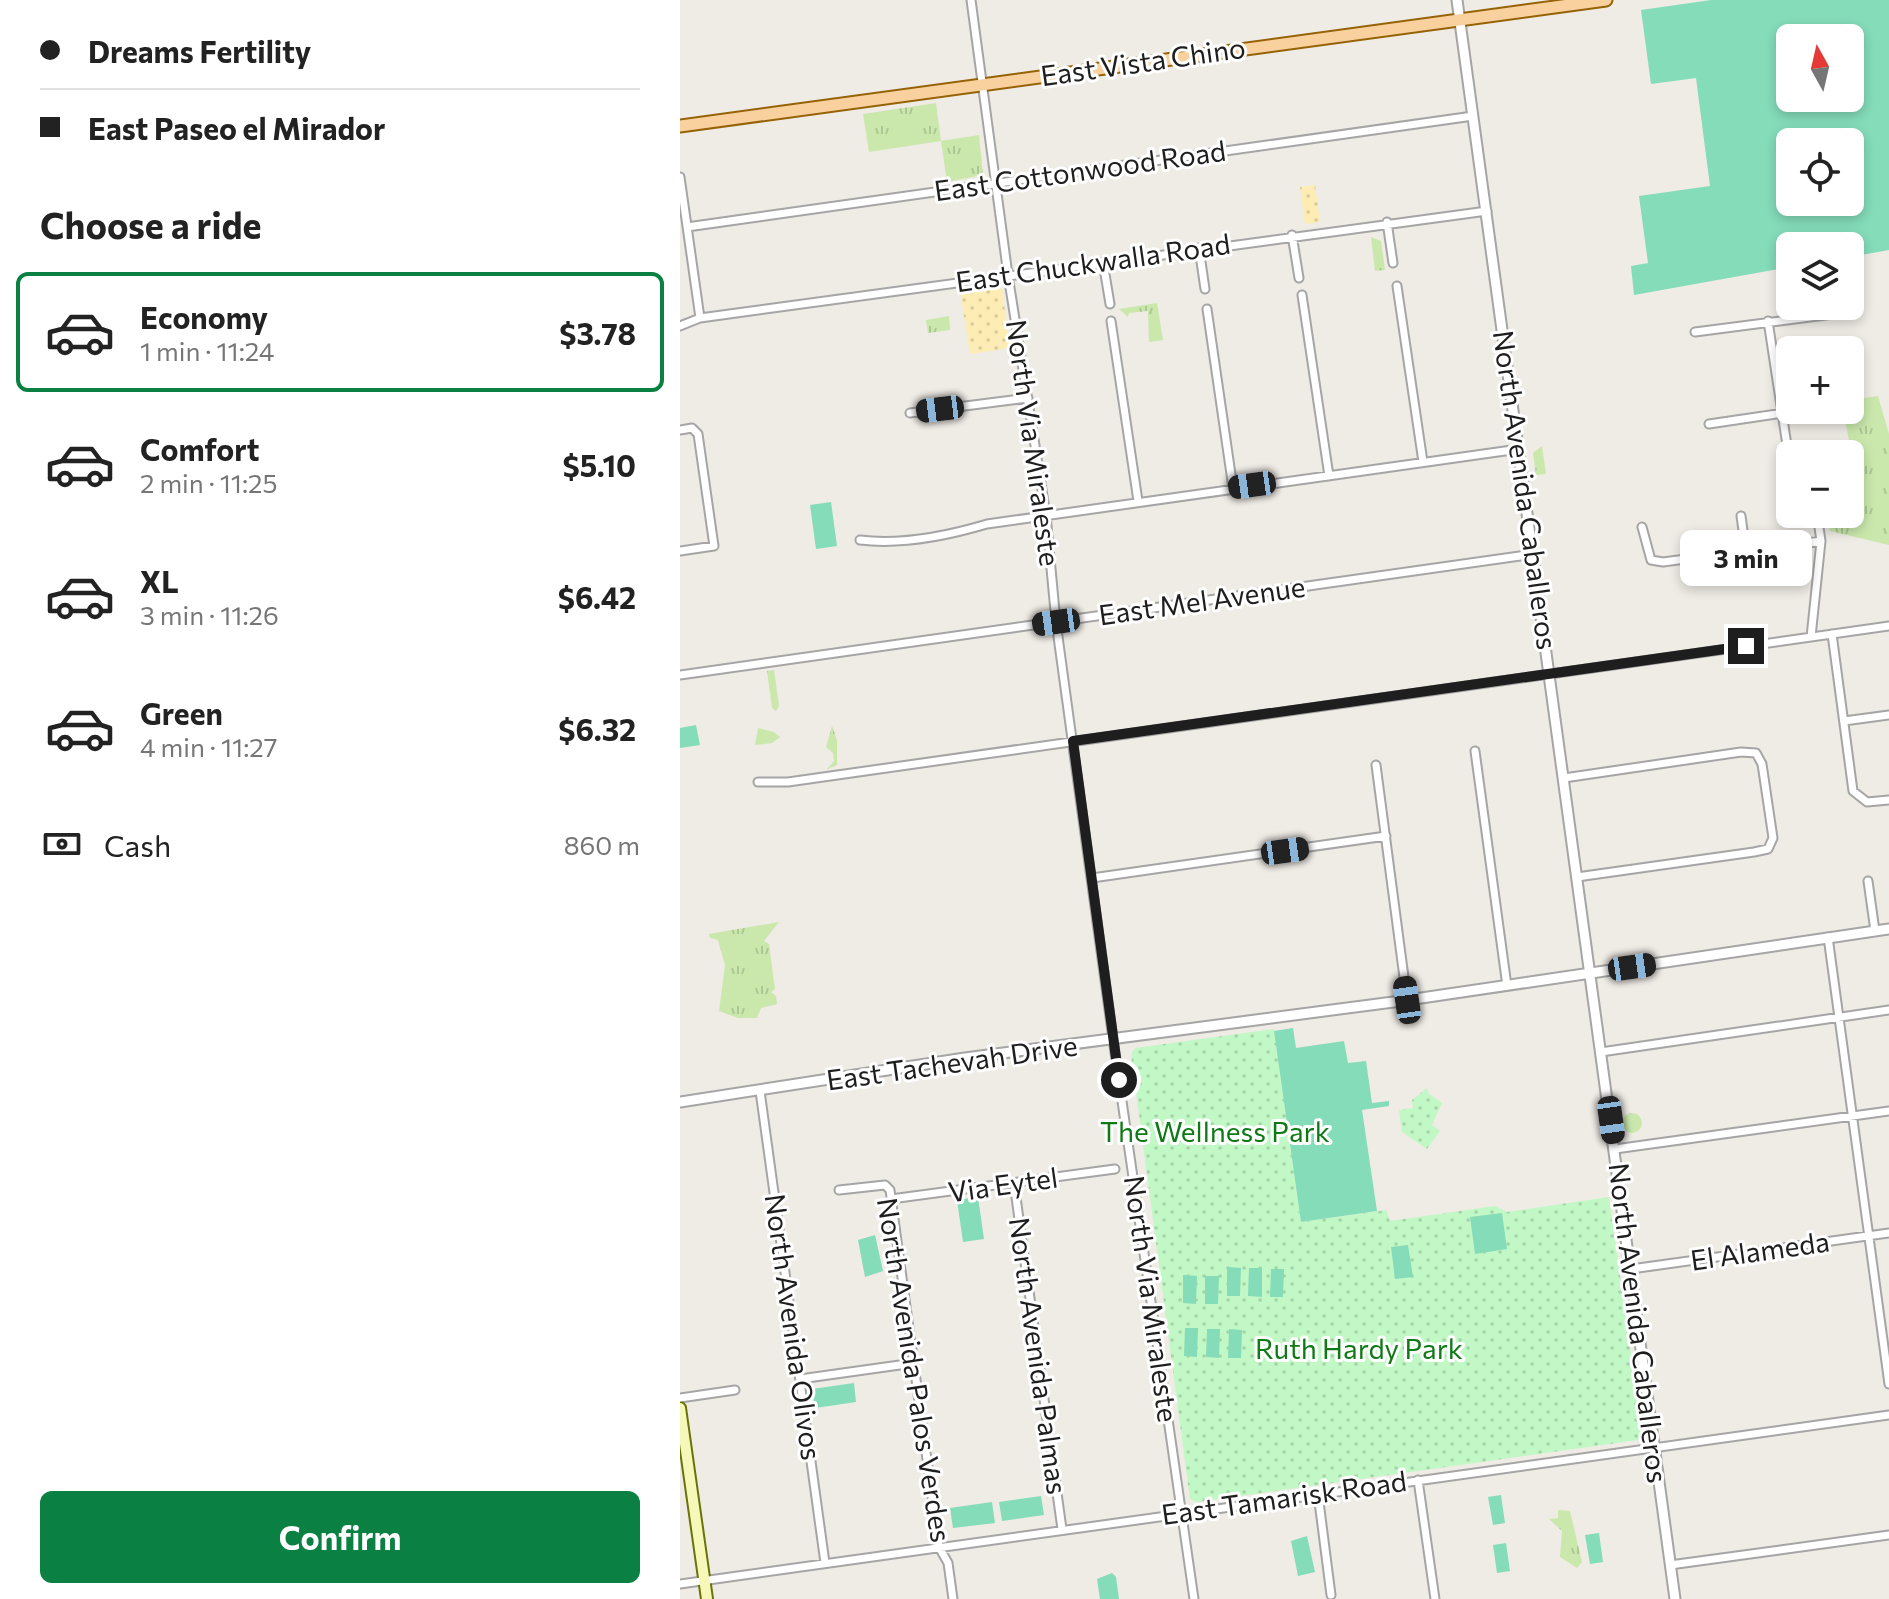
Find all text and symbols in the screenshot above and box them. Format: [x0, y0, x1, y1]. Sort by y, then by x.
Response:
north arrow [1776, 24, 1864, 112]
map controls [1776, 24, 1864, 528]
street label: East Vista Chino [1038, 30, 1247, 92]
text: Dreams Fertility [88, 32, 311, 69]
text: East Paseo el Mirador [88, 109, 385, 146]
button: locate [1776, 128, 1864, 216]
street label: East Cottonwood Road [932, 133, 1228, 207]
text: Choose a ride [40, 202, 261, 246]
street label: East Chuckwalla Road [953, 226, 1232, 298]
button: layers [1776, 232, 1864, 320]
icon: car [44, 296, 116, 368]
text: Economy [140, 298, 268, 335]
text: $3.78 [559, 314, 636, 351]
street label: North Via Miraleste [1000, 317, 1068, 568]
street label: North Avenida Caballeros [1487, 328, 1565, 652]
text: 1 min · 11:24 [140, 335, 274, 366]
button: + [1776, 336, 1864, 424]
car [915, 394, 965, 424]
icon: car [44, 428, 116, 500]
text: Comfort [140, 430, 259, 467]
button: − [1776, 440, 1864, 528]
text: $5.10 [562, 446, 636, 483]
text: 2 min · 11:25 [140, 467, 277, 498]
car [1227, 470, 1277, 500]
callout: 3 min [1680, 530, 1812, 586]
text: 3 min [1713, 542, 1779, 573]
icon: car [44, 560, 116, 632]
text: XL [140, 562, 179, 599]
street label: East Mel Avenue [1096, 569, 1307, 631]
text: $6.42 [558, 578, 636, 615]
text: 3 min · 11:26 [140, 599, 279, 630]
car [1031, 607, 1081, 637]
route end [1728, 628, 1764, 664]
icon: car [44, 692, 116, 764]
text: Green [140, 694, 223, 731]
text: $6.32 [558, 710, 636, 747]
text: 4 min · 11:27 [140, 731, 277, 762]
icon: cash [40, 822, 84, 866]
text: Cash [104, 826, 171, 863]
text: 860 m [564, 829, 640, 860]
car [1260, 836, 1310, 866]
car [1607, 952, 1657, 982]
car [1392, 975, 1422, 1025]
street label: East Tachevah Drive [824, 1028, 1080, 1096]
route start [1101, 1062, 1137, 1098]
car [1596, 1095, 1626, 1145]
park label: The Wellness Park [1100, 1114, 1330, 1148]
street label: Via Eytel [946, 1160, 1060, 1209]
street label: North Avenida Caballeros [1602, 1161, 1675, 1485]
street label: North Via Miraleste [1118, 1173, 1186, 1424]
street label: North Avenida Olivos [758, 1192, 830, 1462]
street label: North Avenida Palos Verdes [871, 1195, 959, 1545]
street label: North Avenida Palmas [1003, 1215, 1075, 1497]
street label: El Alameda [1688, 1223, 1832, 1277]
park label: Ruth Hardy Park [1255, 1331, 1463, 1365]
street label: East Tamarisk Road [1159, 1463, 1409, 1531]
button: Confirm [40, 1491, 640, 1583]

